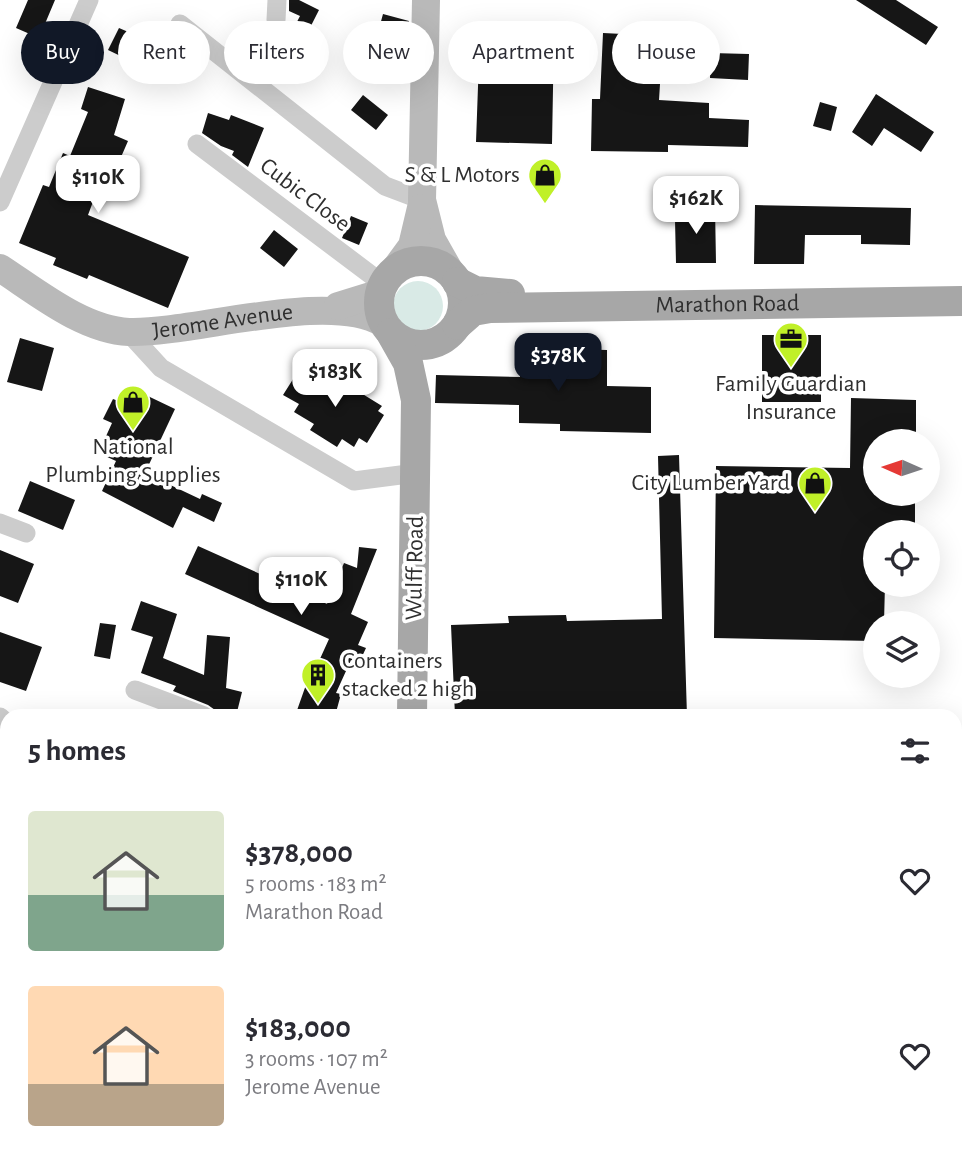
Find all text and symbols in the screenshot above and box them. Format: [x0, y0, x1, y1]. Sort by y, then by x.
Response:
chip: Buy [21, 21, 104, 84]
chip: Rent [118, 21, 210, 84]
chip: Filters [224, 21, 329, 84]
chip: New [343, 21, 434, 84]
chip: Apartment [448, 21, 598, 84]
chip: House [612, 21, 720, 84]
street label: Cubic Close [255, 154, 355, 236]
pin: $110K [49, 156, 147, 215]
shop icon: S & L Motors [526, 156, 564, 205]
place label: S & L Motors [404, 163, 520, 187]
text: $110K [72, 166, 124, 189]
pin: $162K [647, 176, 745, 236]
text: $162K [669, 187, 723, 210]
street label: Marathon Road [655, 291, 800, 318]
street label: Jerome Avenue [151, 300, 294, 343]
office icon: Family Guardian Insurance [772, 320, 810, 369]
pin: $378K [509, 334, 607, 393]
text: $378K [531, 344, 585, 367]
pin: $183K [286, 350, 384, 409]
text: $183K [308, 360, 362, 383]
place label: Family Guardian Insurance [715, 372, 867, 424]
shop icon: National Plumbing Supplies [114, 383, 152, 432]
north arrow [863, 429, 940, 506]
map controls [863, 429, 940, 688]
place label: National Plumbing Supplies [45, 435, 221, 487]
shop icon: City Lumber Yard [796, 464, 834, 513]
place label: City Lumber Yard [631, 471, 790, 495]
street label: Wulff Road [402, 515, 428, 621]
button: locate [863, 520, 940, 597]
pin: $110K [252, 558, 350, 617]
text: $110K [275, 568, 327, 591]
button: layers [863, 611, 940, 688]
place label: Containers stacked 2 high [342, 649, 474, 701]
building icon: Containers stacked 2 high [299, 656, 337, 705]
icon: filters [896, 732, 934, 770]
text: 5 homes [28, 736, 126, 766]
text: $378,000 [245, 838, 353, 868]
icon: home [84, 839, 168, 923]
icon: heart [896, 862, 934, 900]
text: 5 rooms · 183 m² [245, 873, 386, 896]
text: Marathon Road [245, 901, 383, 924]
text: $183,000 [245, 1013, 351, 1043]
icon: home [84, 1014, 168, 1098]
icon: heart [896, 1037, 934, 1075]
text: 3 rooms · 107 m² [245, 1048, 388, 1071]
text: Jerome Avenue [245, 1076, 381, 1099]

